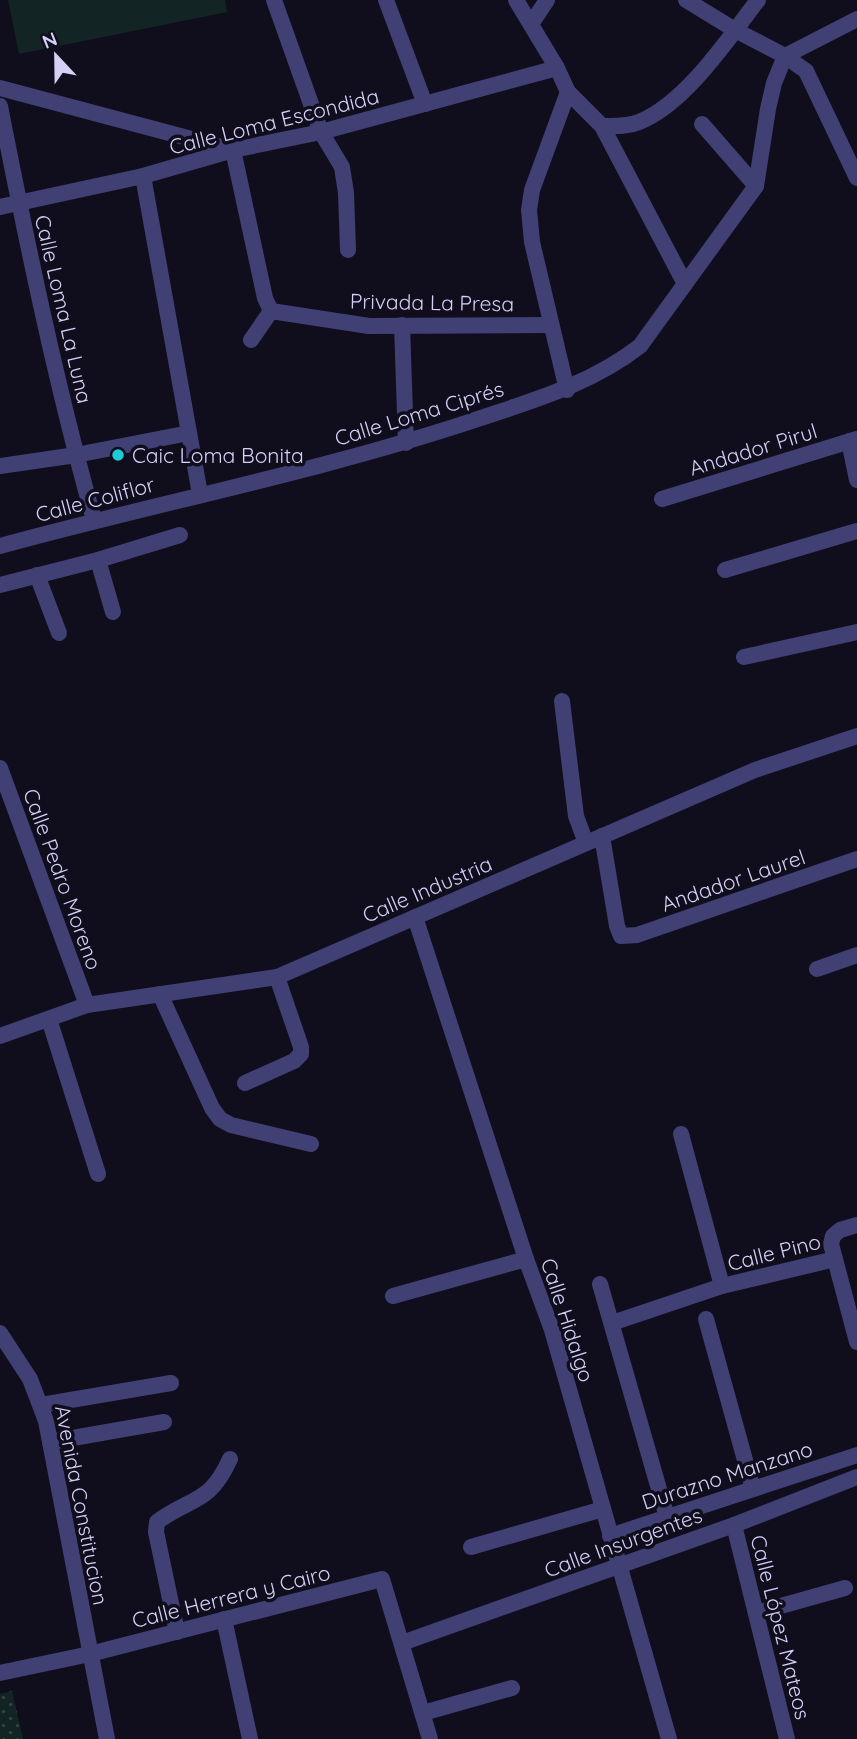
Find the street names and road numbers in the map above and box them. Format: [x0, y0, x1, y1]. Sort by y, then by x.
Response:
street label: Calle Loma Escondida [166, 82, 382, 160]
street label: Calle Loma La Luna [30, 212, 98, 406]
street label: Privada La Presa [350, 288, 514, 316]
street label: Calle Loma Ciprés [331, 375, 507, 451]
street label: Andador Pirul [686, 417, 820, 481]
street label: Calle Coliflor [33, 471, 157, 527]
street label: Calle Pedro Moreno [18, 785, 108, 973]
street label: Andador Laurel [658, 843, 808, 917]
street label: Calle Industria [358, 850, 496, 928]
street label: Calle Pino [725, 1228, 823, 1276]
street label: Calle Hidalgo [536, 1255, 600, 1385]
street label: Avenida Constitucion [50, 1403, 114, 1607]
street label: Durazno Manzano [638, 1435, 816, 1515]
street label: Calle Insurgentes [541, 1501, 705, 1583]
street label: Calle López Mateos [745, 1532, 817, 1722]
street label: Calle Herrera y Cairo [129, 1559, 333, 1633]

